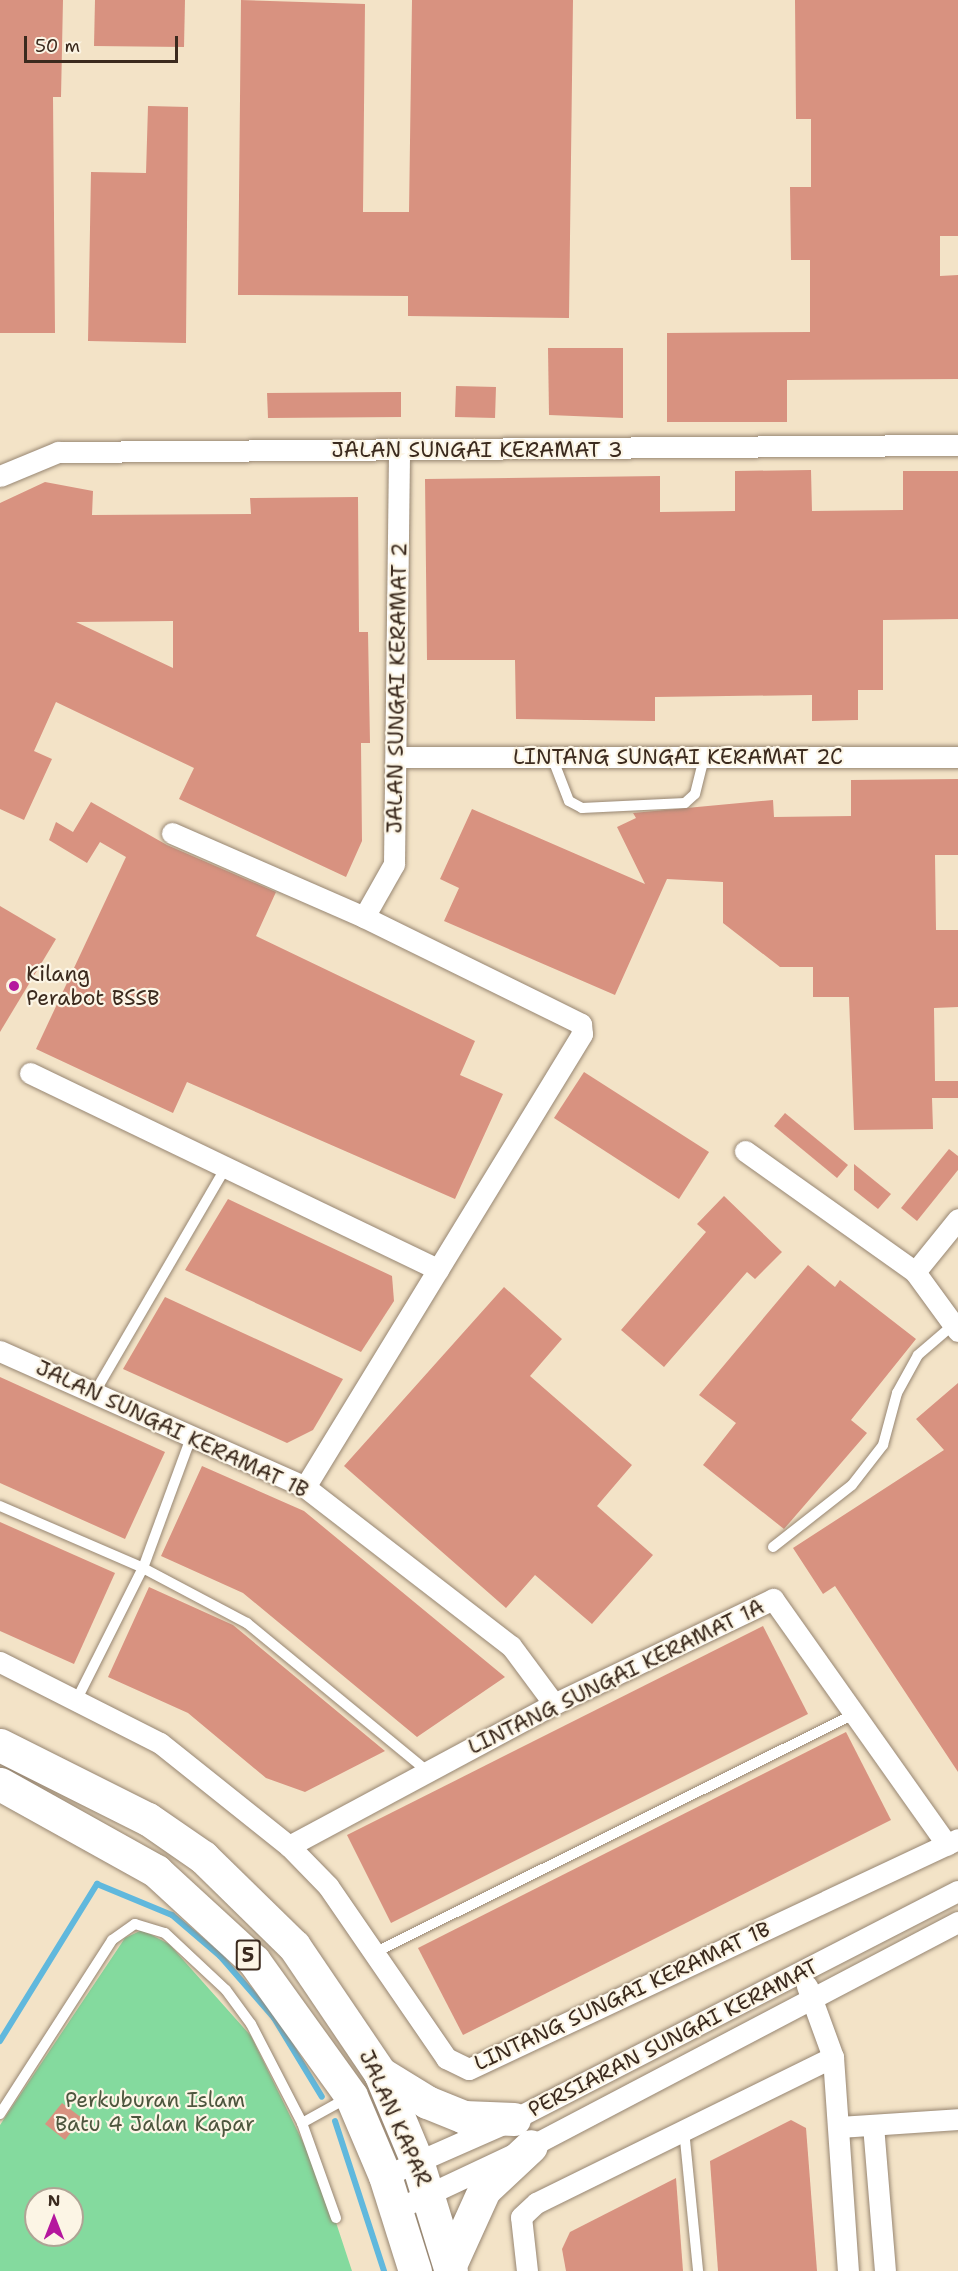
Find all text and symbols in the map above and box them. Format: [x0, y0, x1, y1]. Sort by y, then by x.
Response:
scale bar [27, 24, 182, 62]
text: 50 m [35, 34, 80, 58]
street label: JALAN SUNGAI KERAMAT 3 [331, 437, 623, 463]
street label: JALAN SUNGAI KERAMAT 2 [382, 542, 412, 834]
street label: LINTANG SUNGAI KERAMAT 2C [513, 744, 843, 770]
place label: Kilang Perabot BSSB [26, 961, 159, 1011]
marker: Kilang Perabot BSSB [7, 979, 21, 993]
street label: JALAN SUNGAI KERAMAT 1B [32, 1355, 312, 1503]
street label: LINTANG SUNGAI KERAMAT 1A [464, 1594, 768, 1760]
street label: LINTANG SUNGAI KERAMAT 1B [470, 1916, 774, 2076]
road number: 5 [234, 1938, 262, 1972]
street label: PERSIARAN SUNGAI KERAMAT [524, 1954, 822, 2122]
street label: JALAN KAPAR [354, 2046, 436, 2190]
park label: Perkuburan Islam Batu 4 Jalan Kapar [55, 2087, 255, 2137]
north arrow [24, 2187, 84, 2247]
text: N [48, 2190, 60, 2211]

